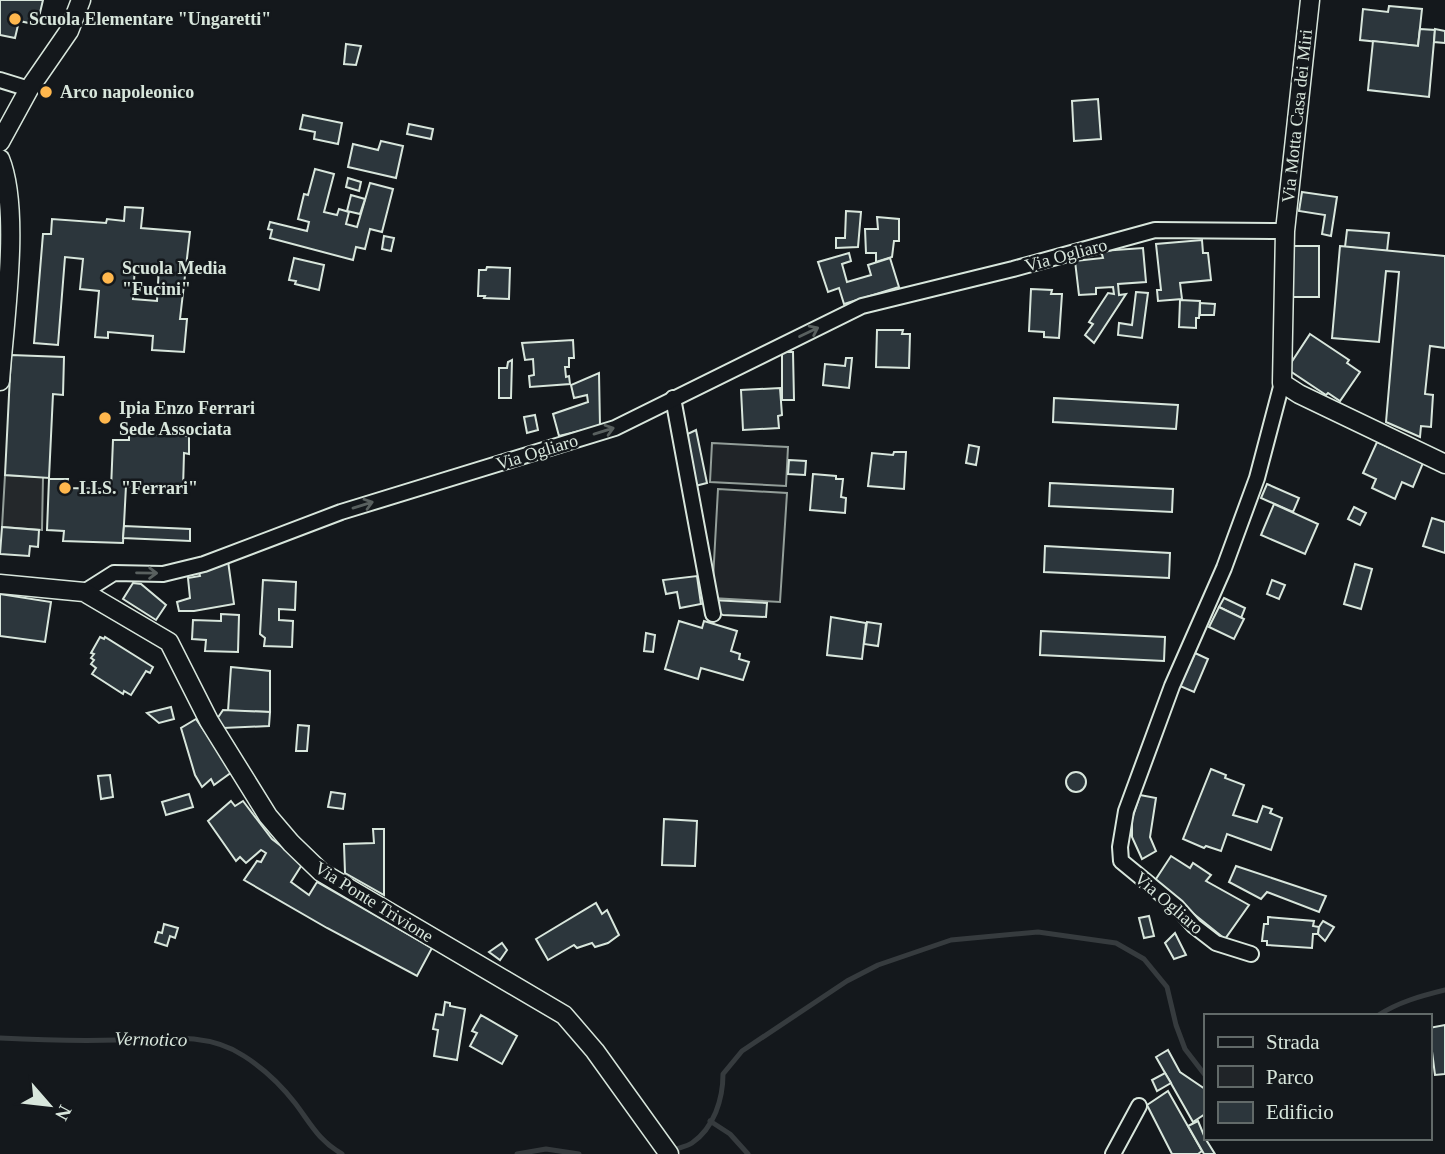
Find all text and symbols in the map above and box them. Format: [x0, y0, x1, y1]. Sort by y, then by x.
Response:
place label: Scuola Elementare "Ungaretti" [29, 9, 271, 29]
marker: Scuola Elementare "Ungaretti" [7, 11, 23, 27]
street label: Via Motta Casa dei Miri [1278, 28, 1316, 204]
place label: Arco napoleonico [60, 82, 194, 102]
marker: Arco napoleonico [38, 84, 54, 100]
street label: Via Ogliaro [1023, 234, 1109, 276]
place label: Scuola Media "Fucini" [122, 258, 227, 299]
marker: Scuola Media "Fucini" [100, 270, 116, 286]
one-way arrow [798, 325, 819, 338]
place label: Ipia Enzo Ferrari Sede Associata [119, 398, 255, 439]
marker: Ipia Enzo Ferrari Sede Associata [97, 410, 113, 426]
one-way arrow [593, 424, 615, 437]
street label: Via Ogliaro [494, 430, 580, 474]
place label: I.I.S. "Ferrari" [79, 478, 198, 498]
marker: I.I.S. "Ferrari" [57, 480, 73, 496]
one-way arrow [352, 498, 374, 511]
one-way arrow [135, 567, 158, 580]
street label: Via Ponte Trivione [311, 858, 437, 947]
street label: Via Ogliaro [1131, 868, 1207, 938]
legend [1204, 1014, 1431, 1140]
water label: Vernotico [114, 1028, 188, 1050]
text: Strada [1266, 1030, 1320, 1054]
text: Parco [1266, 1065, 1314, 1089]
north arrow [14, 1070, 84, 1140]
text: Edificio [1266, 1100, 1334, 1124]
text: N [51, 1102, 76, 1124]

